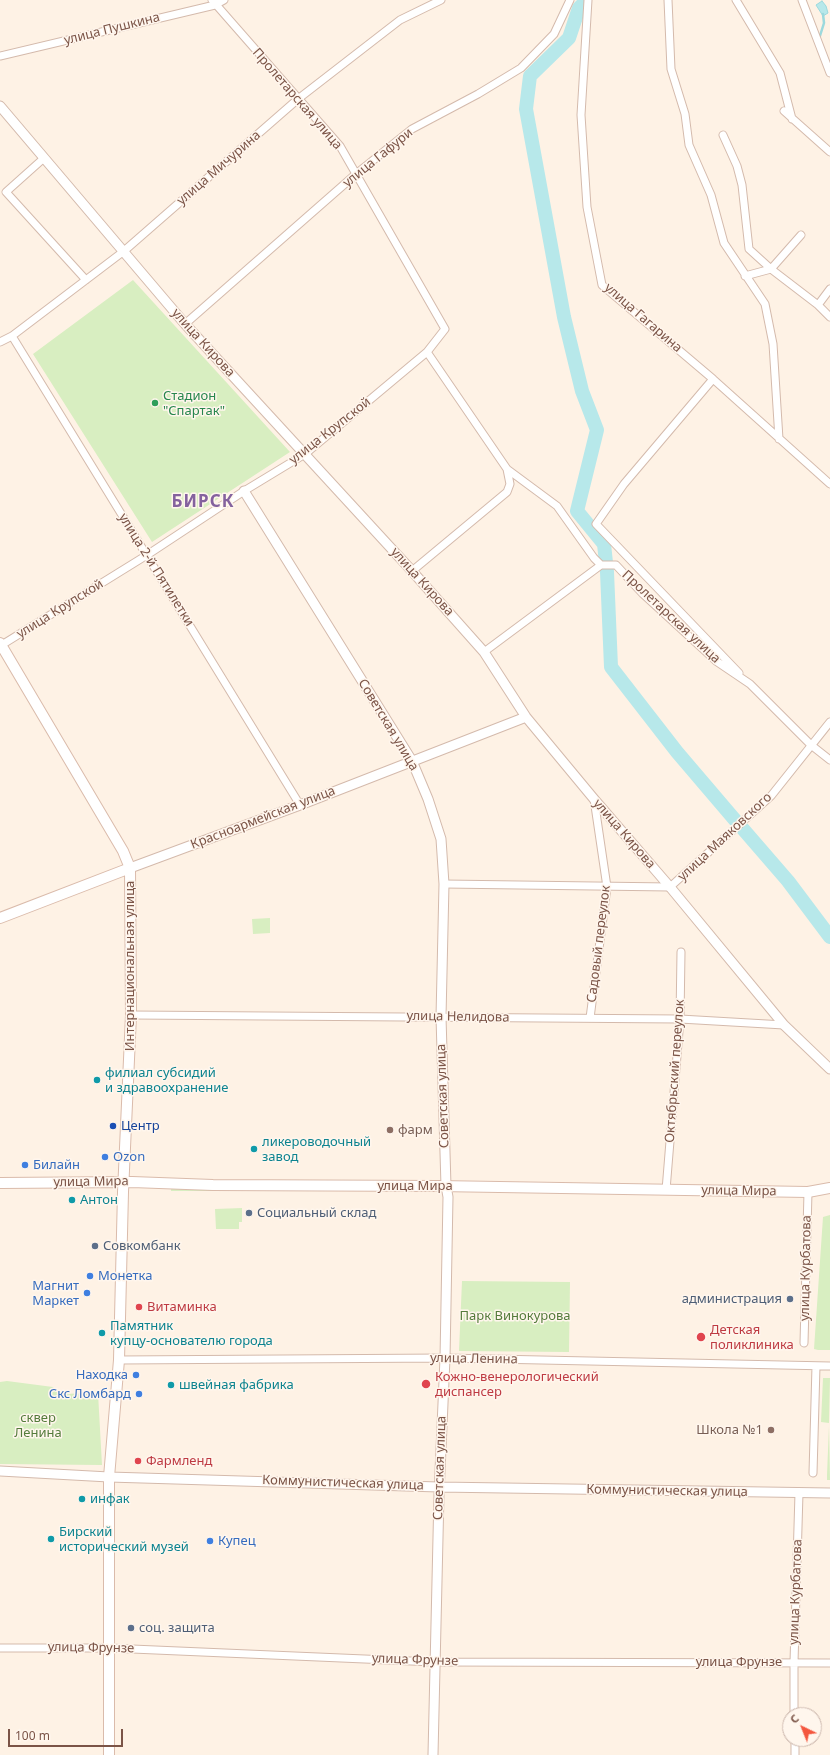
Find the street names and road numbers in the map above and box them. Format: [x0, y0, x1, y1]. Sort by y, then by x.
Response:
street label: улица Пушкина [62, 10, 162, 48]
street label: Пролетарская улица [249, 45, 345, 153]
street label: улица Гафури [340, 125, 416, 191]
street label: улица Мичурина [174, 127, 264, 209]
street label: улица Гагарина [601, 280, 685, 356]
street label: улица Кирова [168, 306, 238, 380]
street label: улица Крупской [286, 394, 374, 468]
street label: улица 2-й Пятилетки [115, 511, 197, 629]
street label: улица Кирова [387, 545, 457, 619]
street label: Пролетарская улица [619, 567, 723, 667]
street label: улица Крупской [14, 576, 106, 642]
street label: Советская улица [354, 676, 422, 774]
street label: Красноармейская улица [188, 783, 338, 853]
street label: улица Маяковского [675, 790, 775, 884]
street label: улица Кирова [590, 796, 658, 872]
street label: Интернациональная улица [122, 881, 138, 1051]
street label: Садовый переулок [584, 885, 614, 1003]
street label: Октябрьский переулок [662, 999, 688, 1143]
street label: улица Нелидова [406, 1008, 510, 1026]
street label: Советская улица [433, 1044, 453, 1148]
street label: улица Мира [53, 1174, 129, 1190]
street label: улица Мира [377, 1178, 453, 1194]
street label: улица Мира [701, 1183, 777, 1199]
street label: улица Курбатова [797, 1215, 815, 1321]
street label: улица Ленина [430, 1350, 518, 1368]
street label: Советская улица [430, 1416, 450, 1520]
street label: Коммунистическая улица [262, 1472, 424, 1494]
street label: Коммунистическая улица [586, 1482, 748, 1500]
street label: улица Курбатова [786, 1539, 806, 1645]
street label: улица Фрунзе [48, 1639, 134, 1657]
street label: улица Фрунзе [372, 1651, 458, 1669]
street label: улица Фрунзе [696, 1654, 782, 1670]

